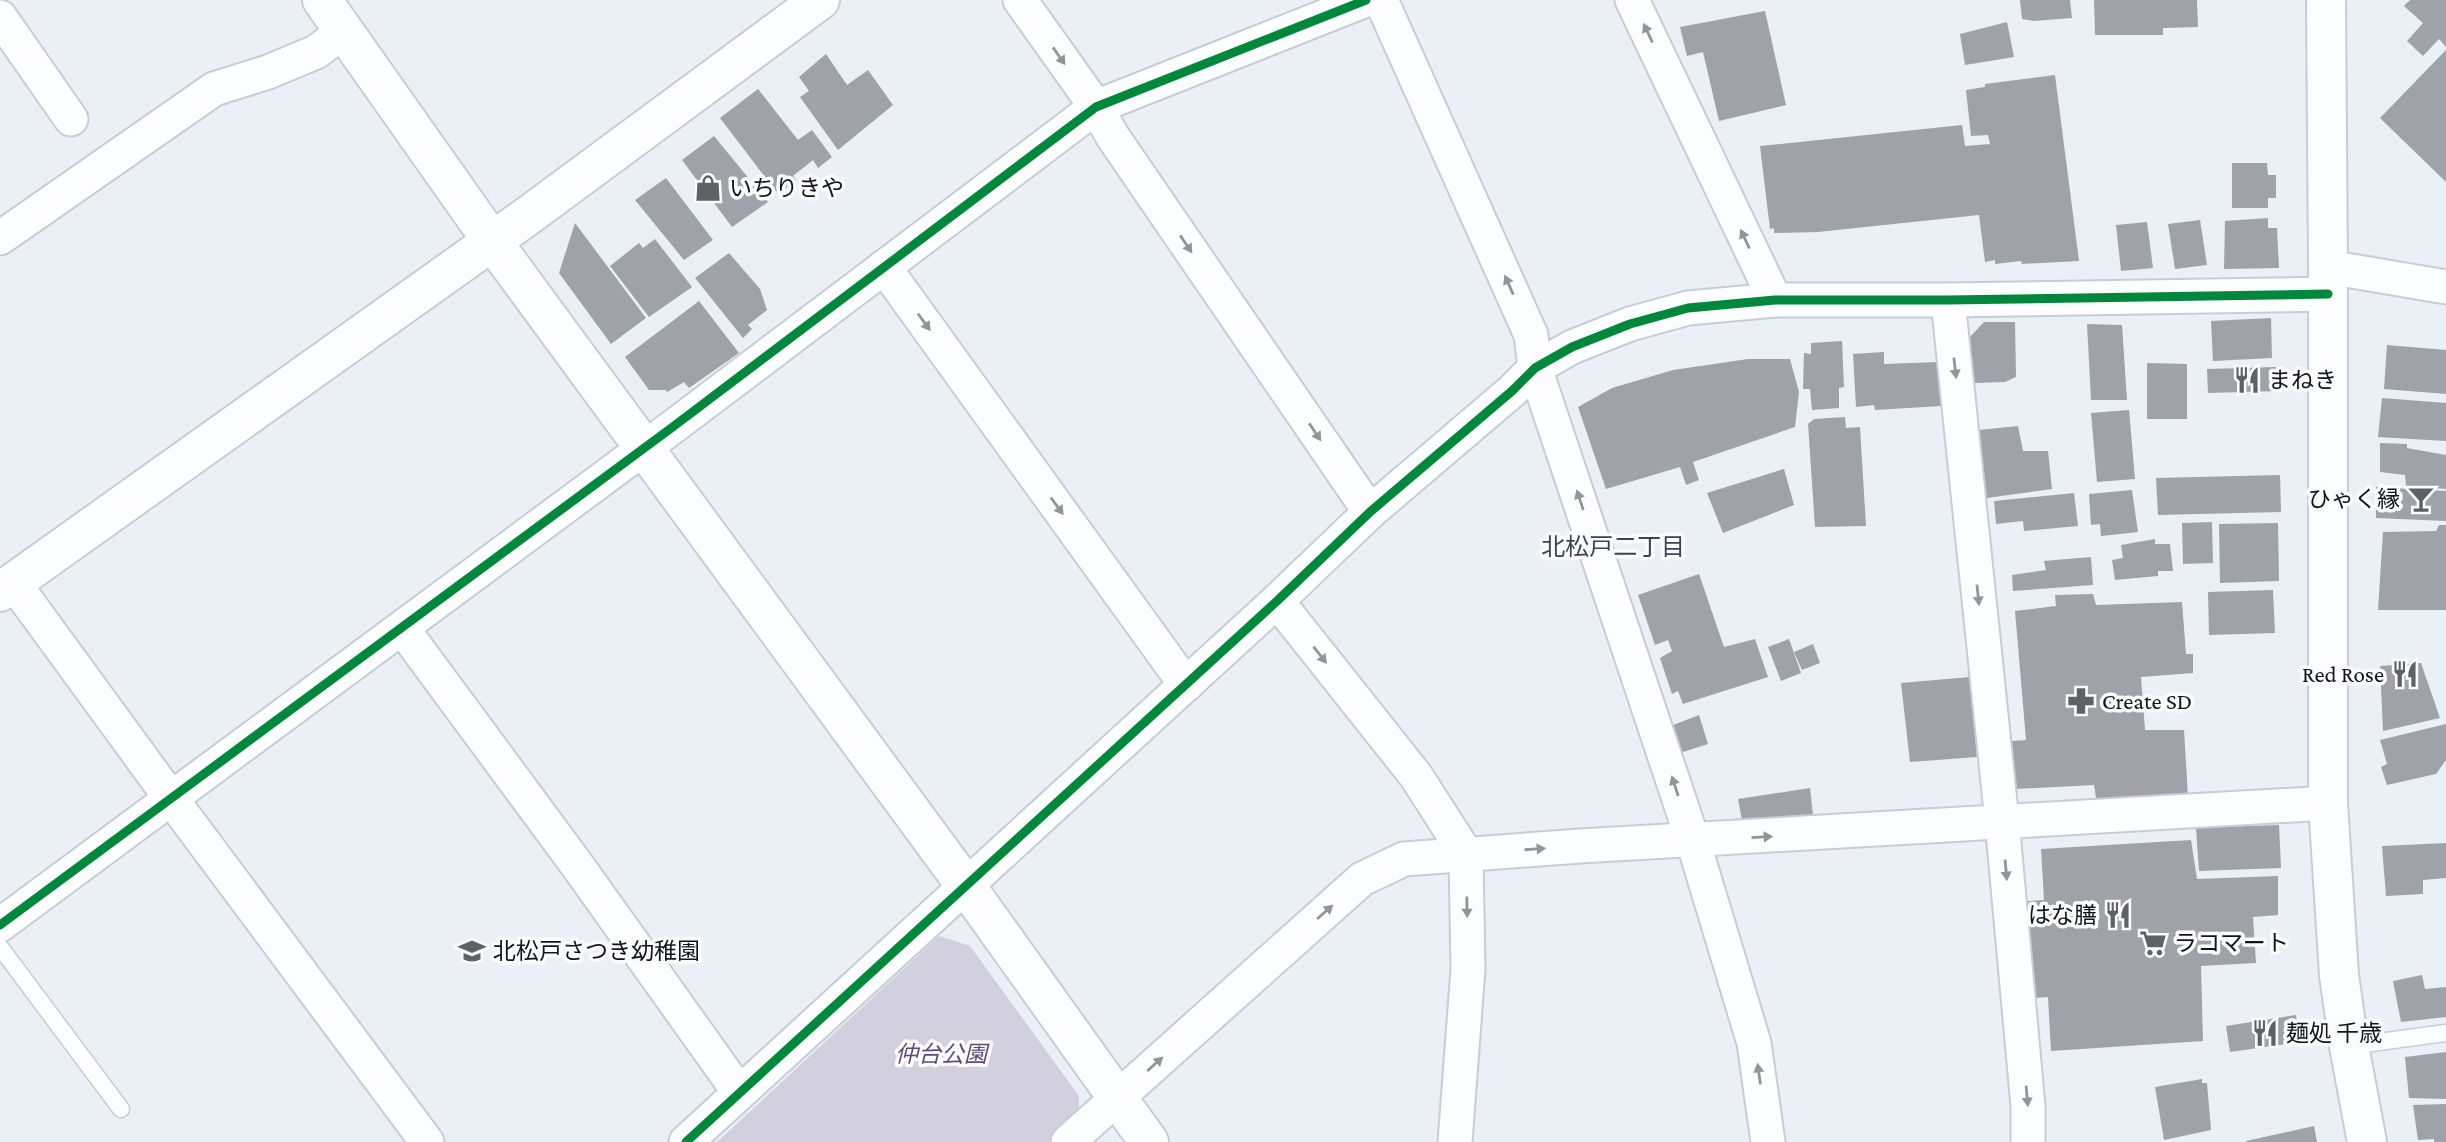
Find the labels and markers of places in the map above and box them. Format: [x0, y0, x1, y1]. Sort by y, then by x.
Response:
shop icon: いちりきや [693, 173, 723, 203]
place label: いちりきや [729, 175, 844, 201]
restaurant icon: まねき [2232, 365, 2262, 395]
place label: まねき [2268, 367, 2337, 393]
bar icon: ひゃく縁 [2406, 484, 2436, 514]
place label: ひゃく縁 [2308, 486, 2400, 512]
restaurant icon: Red Rose [2390, 659, 2420, 689]
place label: Red Rose [2302, 661, 2384, 687]
pharmacy icon: Create SD [2066, 686, 2096, 716]
place label: Create SD [2102, 688, 2192, 714]
restaurant icon: はな膳 [2103, 900, 2133, 930]
place label: はな膳 [2028, 902, 2097, 928]
supermarket icon: ラコマート [2138, 928, 2168, 958]
place label: ラコマート [2174, 930, 2289, 956]
school or university icon: 北松戸さつき幼稚園 [457, 936, 487, 966]
place label: 北松戸さつき幼稚園 [493, 938, 700, 964]
restaurant icon: 麺処 千歳 [2250, 1018, 2280, 1048]
place label: 麺処 千歳 [2286, 1020, 2382, 1046]

